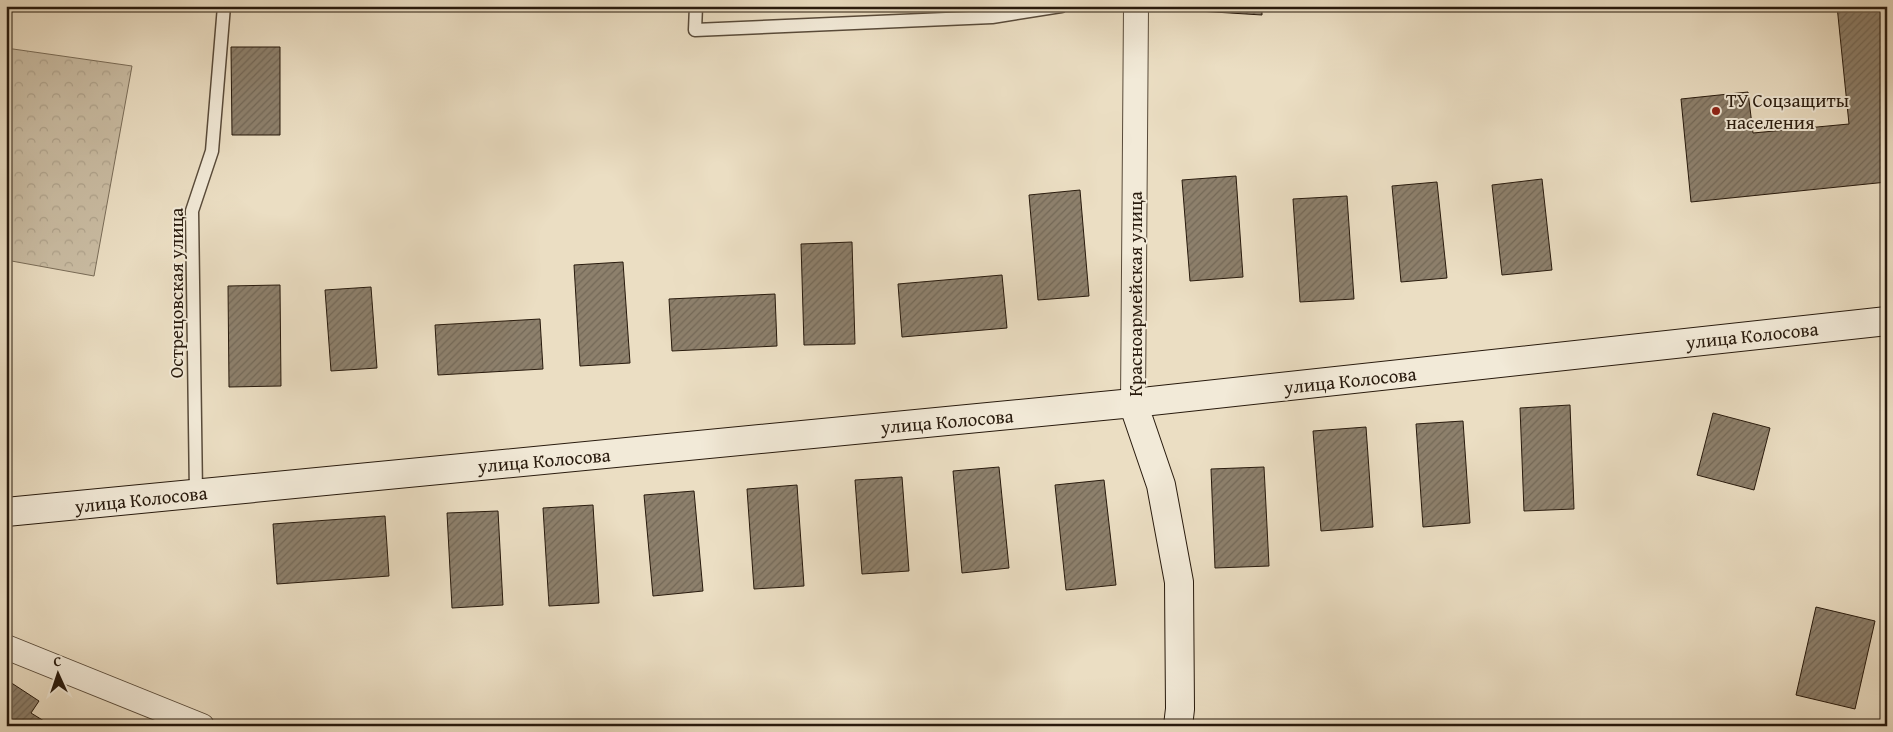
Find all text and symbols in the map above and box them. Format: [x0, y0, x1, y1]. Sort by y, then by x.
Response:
place label: ТУ Соцзащиты населения [1726, 86, 1849, 136]
marker: ТУ Соцзащиты населения [1710, 105, 1722, 117]
street label: Красноармейская улица [1121, 191, 1149, 397]
street label: Острецовская улица [162, 208, 190, 378]
street label: улица Колосова [1683, 314, 1820, 356]
street label: улица Колосова [1281, 359, 1418, 401]
street label: улица Колосова [878, 401, 1015, 441]
street label: улица Колосова [475, 440, 612, 480]
street label: улица Колосова [72, 478, 209, 520]
north arrow [32, 650, 82, 700]
text: С [53, 651, 62, 671]

